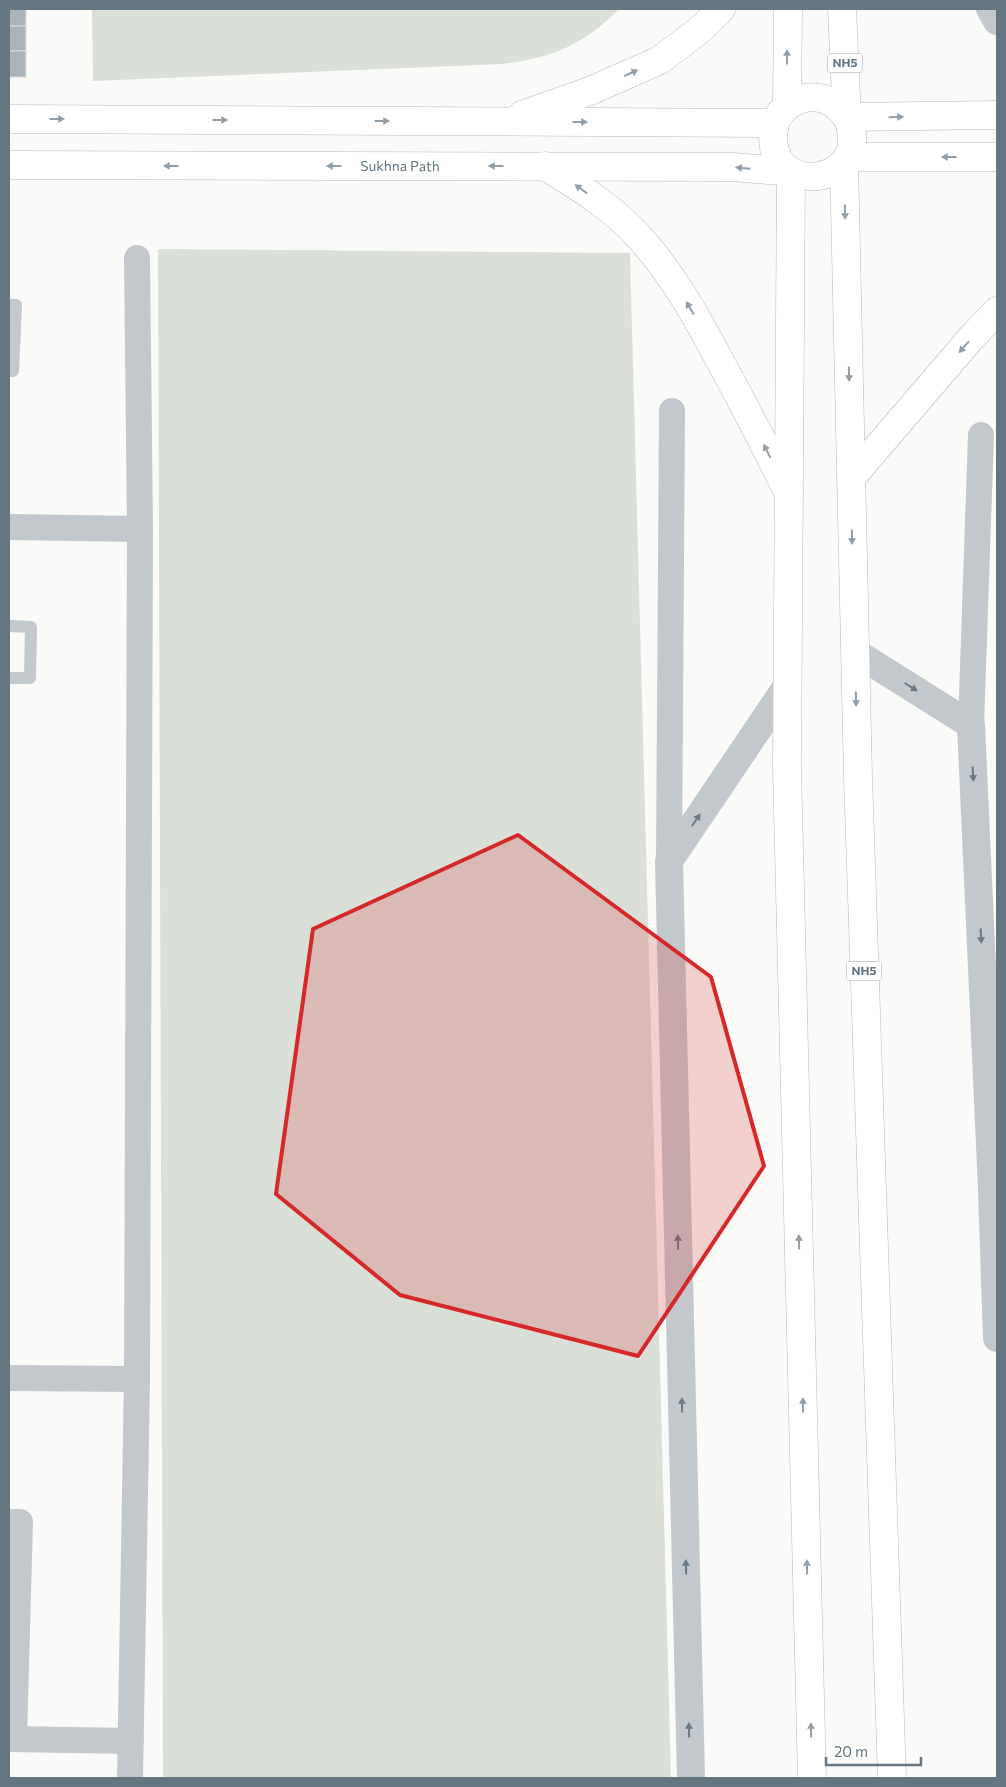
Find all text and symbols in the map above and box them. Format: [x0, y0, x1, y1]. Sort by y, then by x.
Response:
one-way arrow [784, 49, 792, 65]
road number: NH5 [828, 54, 862, 72]
one-way arrow [624, 68, 638, 76]
one-way arrow [888, 113, 904, 121]
one-way arrow [50, 115, 66, 123]
one-way arrow [212, 116, 228, 124]
one-way arrow [375, 117, 391, 125]
one-way arrow [572, 118, 588, 126]
one-way arrow [940, 153, 956, 161]
street label: Sukhna Path [360, 157, 440, 174]
one-way arrow [163, 162, 179, 170]
one-way arrow [325, 162, 341, 170]
one-way arrow [488, 162, 504, 170]
one-way arrow [735, 164, 751, 172]
one-way arrow [574, 184, 588, 194]
one-way arrow [841, 204, 849, 220]
one-way arrow [685, 301, 694, 314]
one-way arrow [959, 341, 970, 353]
one-way arrow [845, 366, 853, 382]
one-way arrow [763, 443, 771, 458]
one-way arrow [849, 529, 857, 545]
one-way arrow [905, 683, 918, 692]
one-way arrow [852, 691, 860, 707]
one-way arrow [970, 766, 978, 782]
one-way arrow [691, 813, 701, 827]
one-way arrow [977, 928, 985, 944]
road number: NH5 [846, 961, 882, 980]
one-way arrow [674, 1234, 682, 1250]
one-way arrow [794, 1234, 802, 1250]
one-way arrow [678, 1396, 686, 1412]
one-way arrow [798, 1396, 806, 1412]
one-way arrow [681, 1559, 689, 1575]
one-way arrow [803, 1559, 811, 1575]
one-way arrow [685, 1721, 693, 1737]
one-way arrow [807, 1721, 815, 1737]
scale bar [826, 1734, 921, 1766]
text: 20 m [834, 1742, 868, 1760]

